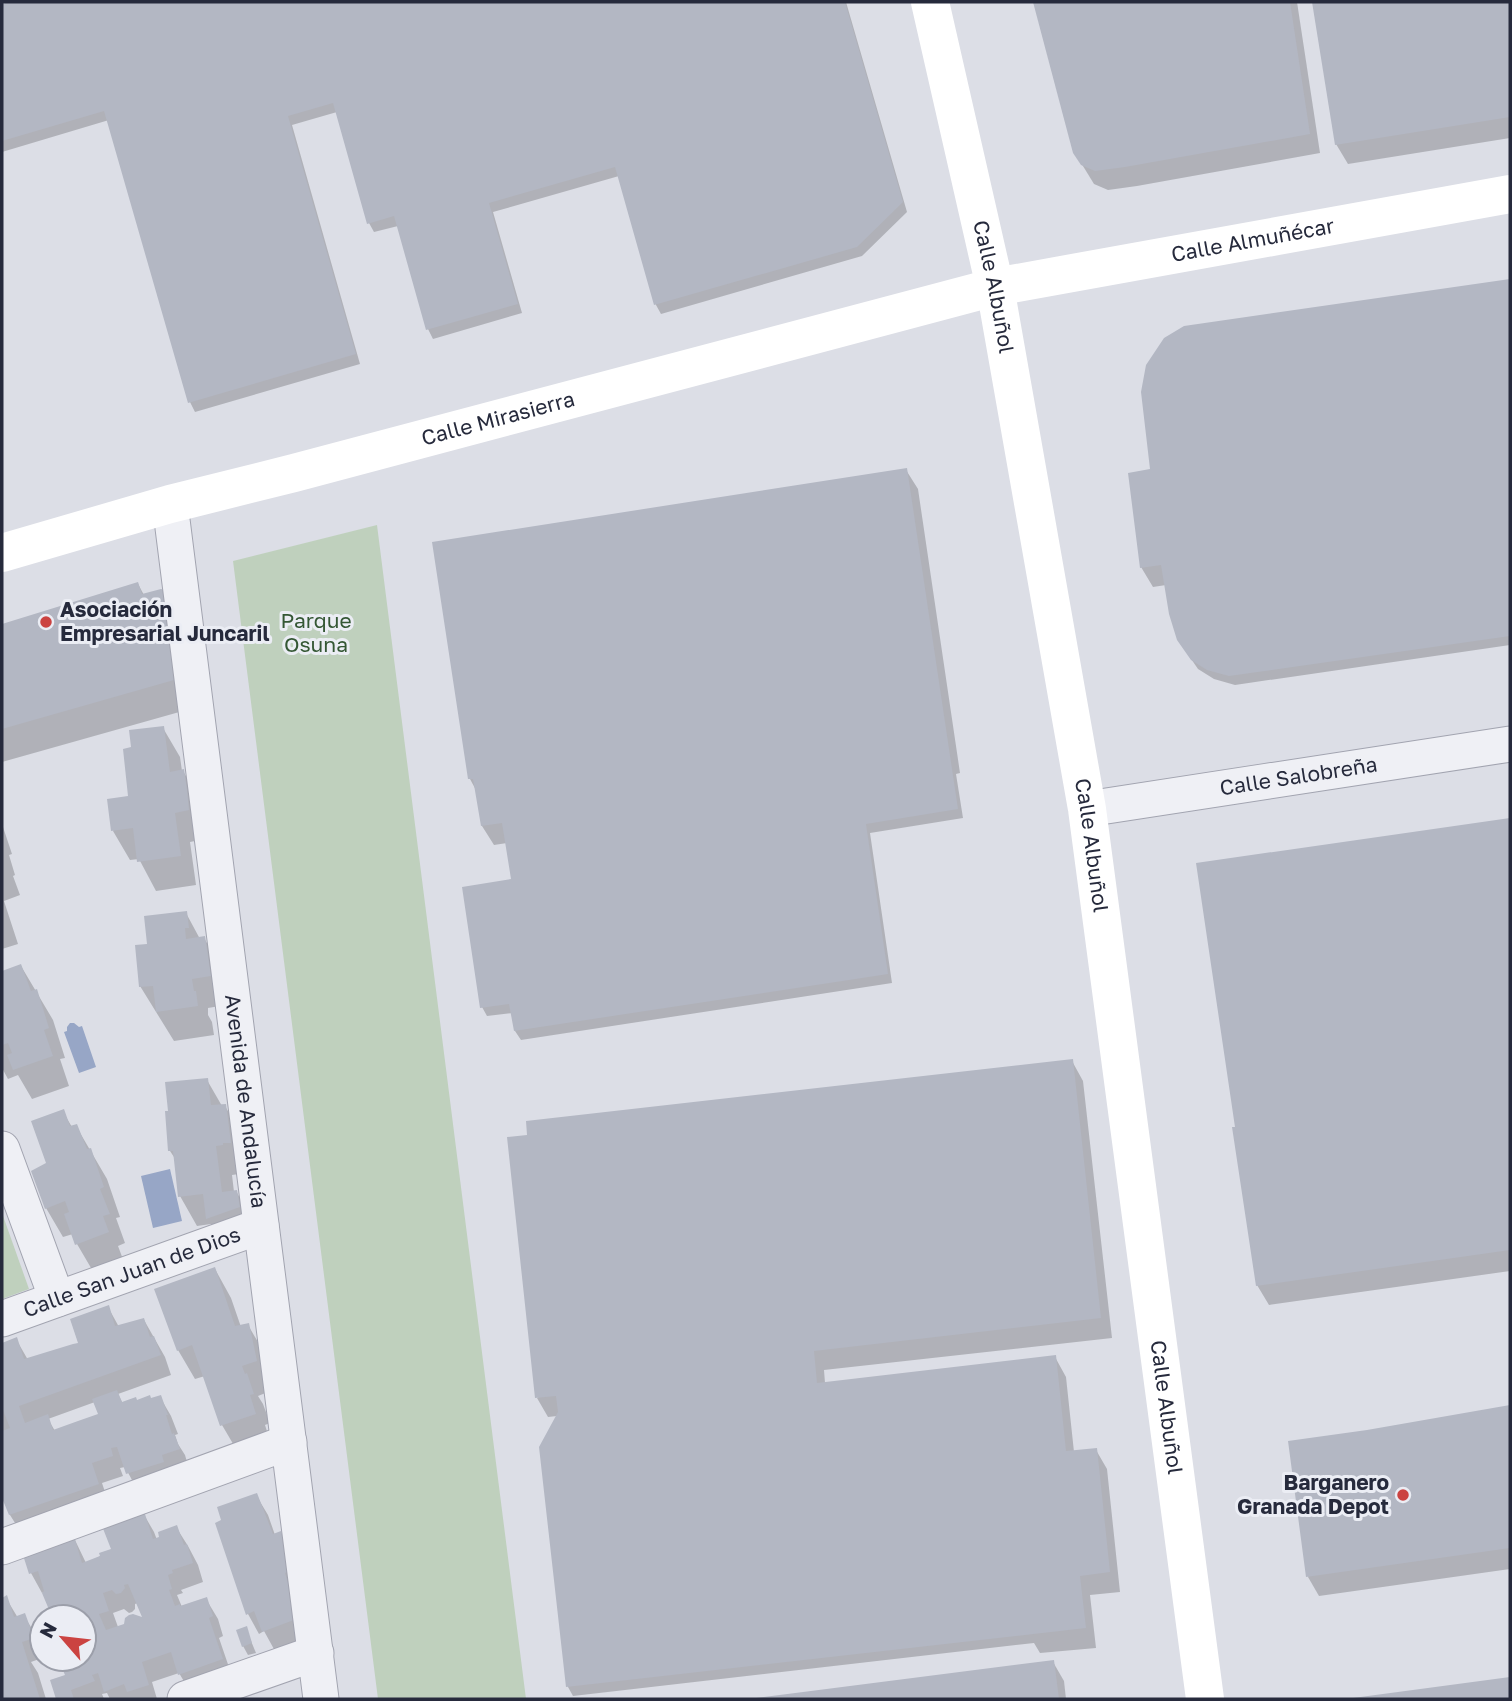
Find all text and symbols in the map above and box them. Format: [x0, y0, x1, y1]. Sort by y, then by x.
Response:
street label: Calle Almuñécar [1169, 212, 1336, 267]
street label: Calle Albuñol [968, 218, 1020, 355]
street label: Calle Mirasierra [418, 385, 577, 451]
place label: Asociación Empresarial Juncaril [60, 596, 269, 646]
park label: Parque Osuna [280, 607, 352, 657]
marker: Asociación Empresarial Juncaril [38, 614, 54, 630]
street label: Calle Salobreña [1218, 751, 1379, 800]
street label: Calle Albuñol [1070, 776, 1115, 914]
street label: Avenida de Andalucía [220, 993, 273, 1210]
street label: Calle San Juan de Dios [19, 1220, 244, 1322]
street label: Calle Albuñol [1146, 1339, 1189, 1476]
place label: Barganero Granada Depot [1237, 1469, 1389, 1519]
marker: Barganero Granada Depot [1395, 1487, 1411, 1503]
north arrow [28, 1603, 98, 1673]
text: N [34, 1618, 61, 1642]

